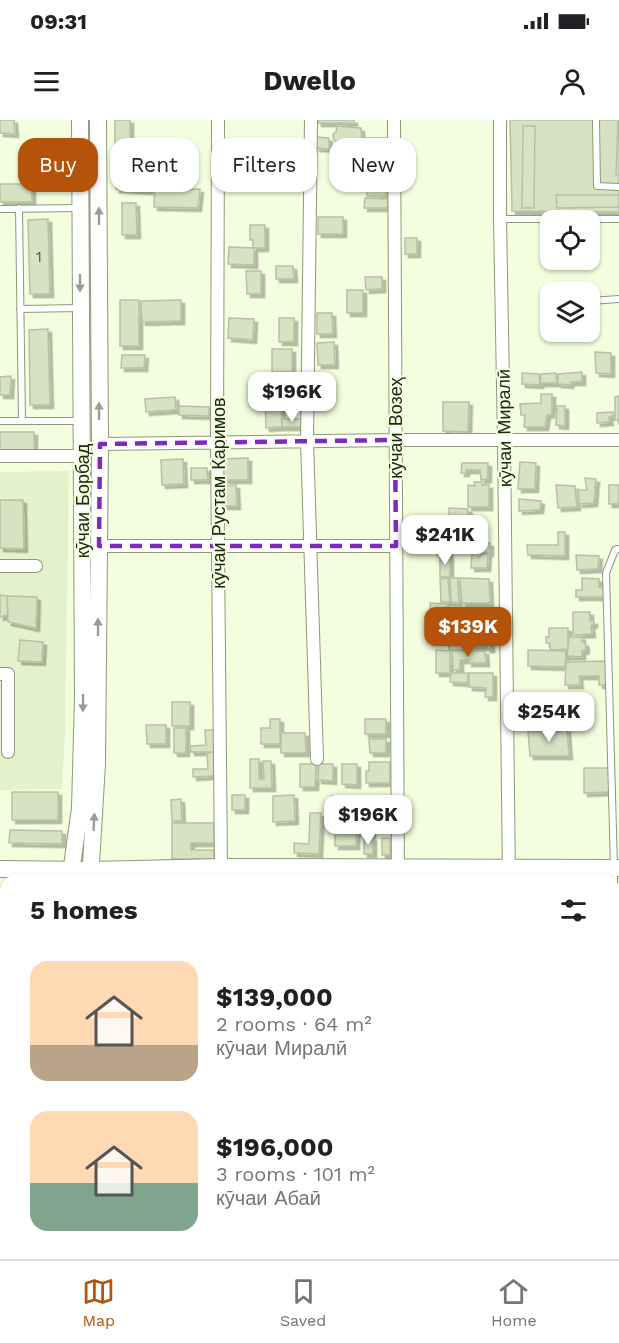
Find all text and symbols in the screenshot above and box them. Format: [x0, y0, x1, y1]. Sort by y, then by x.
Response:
text: 09:31 [30, 9, 87, 34]
icon: menu [30, 65, 63, 98]
text: Dwello [263, 65, 356, 97]
icon: person [556, 65, 589, 98]
chip: Buy [18, 138, 98, 192]
chip: Rent [110, 138, 199, 192]
chip: Filters [211, 138, 317, 192]
chip: New [329, 138, 416, 192]
one-way arrow [94, 207, 104, 226]
map controls [540, 210, 600, 342]
button: locate [540, 210, 600, 270]
house number: 1 [36, 248, 42, 266]
one-way arrow [75, 274, 85, 293]
button: layers [540, 282, 600, 342]
street label: кӯчаи Миралӣ [492, 369, 516, 487]
pin: $196K [250, 372, 334, 423]
street label: кӯчаи Возеҳ [385, 377, 406, 479]
text: $196K [262, 379, 322, 403]
street label: кӯчаи Рустам Каримов [208, 397, 229, 589]
one-way arrow [95, 402, 104, 421]
street label: кӯчаи Борбад [72, 443, 93, 558]
pin: $241K [403, 515, 487, 566]
text: $241K [415, 522, 475, 546]
pin: $139K [426, 607, 510, 658]
text: $139K [438, 614, 498, 638]
one-way arrow [93, 618, 103, 637]
pin: $254K [507, 692, 591, 743]
one-way arrow [78, 694, 87, 713]
text: $254K [517, 699, 581, 723]
pin: $196K [326, 795, 410, 846]
text: $196K [338, 802, 398, 826]
one-way arrow [90, 813, 99, 832]
icon: filters [557, 894, 590, 927]
text: 5 homes [30, 895, 138, 925]
text: $139,000 [216, 982, 333, 1012]
icon: home [78, 985, 150, 1057]
text: 2 rooms · 64 m² [216, 1012, 372, 1036]
text: кӯчаи Миралӣ [216, 1036, 347, 1060]
text: $196,000 [216, 1132, 333, 1162]
icon: home [78, 1135, 150, 1207]
text: 3 rooms · 101 m² [216, 1162, 375, 1186]
text: кӯчаи Абаӣ [216, 1186, 321, 1210]
tab: Map [82, 1275, 115, 1330]
tab: Saved [280, 1275, 326, 1330]
tab: Home [491, 1275, 537, 1330]

